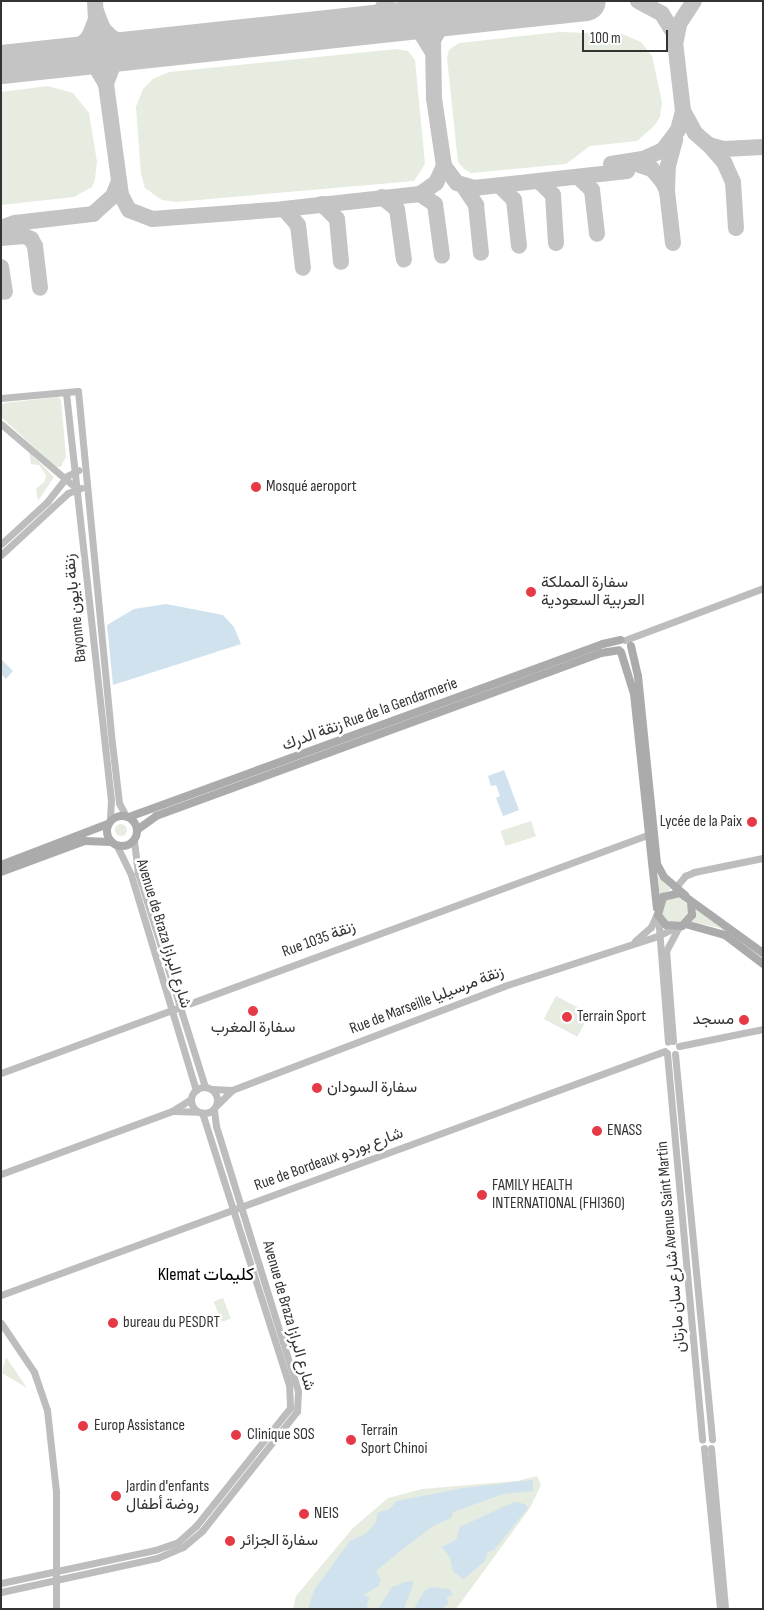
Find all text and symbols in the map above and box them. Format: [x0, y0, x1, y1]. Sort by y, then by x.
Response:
scale bar [584, 20, 670, 52]
text: 100 m [590, 29, 621, 48]
place label: Mosqué aeroport [266, 477, 357, 497]
marker: Mosqué aeroport [250, 481, 262, 493]
street label: Bayonne زنقة بايون [61, 553, 91, 663]
place label: سفارة المملكة العربية السعودية [541, 573, 645, 611]
marker: سفارة المملكة العربية السعودية [525, 586, 537, 598]
street label: زنقة الدرك Rue de la Gendarmerie [280, 674, 460, 756]
place label: Lycée de la Paix [660, 812, 742, 832]
marker: Lycée de la Paix [746, 816, 758, 828]
street label: Avenue de Braza شارع البرازا [131, 857, 195, 1011]
street label: Rue 1035 زنقة [280, 918, 358, 962]
street label: Rue de Marseille زنقة مرسيليا [347, 963, 507, 1039]
marker: سفارة المغرب [247, 1005, 259, 1017]
place label: Terrain Sport [577, 1007, 646, 1027]
place label: مسجد [693, 1010, 734, 1030]
marker: Terrain Sport [561, 1011, 573, 1023]
marker: مسجد [738, 1014, 750, 1026]
place label: سفارة المغرب [211, 1018, 295, 1038]
place label: سفارة السودان [327, 1078, 417, 1098]
marker: سفارة السودان [311, 1082, 323, 1094]
place label: ENASS [607, 1121, 642, 1141]
street label: Rue de Bordeaux شارع بوردو [252, 1124, 406, 1196]
marker: ENASS [591, 1125, 603, 1137]
street label: شارع سان مارتان Avenue Saint Martin [653, 1141, 691, 1353]
place label: FAMILY HEALTH INTERNATIONAL (FHI360) [492, 1176, 625, 1214]
marker: FAMILY HEALTH INTERNATIONAL (FHI360) [476, 1189, 488, 1201]
street label: Avenue de Braza شارع البرازا [257, 1239, 319, 1393]
district label: Klemat كليمات [158, 1264, 254, 1286]
place label: bureau du PESDRT [123, 1313, 220, 1333]
marker: bureau du PESDRT [107, 1317, 119, 1329]
place label: Europ Assistance [94, 1416, 185, 1436]
marker: Europ Assistance [76, 1419, 90, 1433]
place label: Terrain Sport Chinoi [361, 1421, 427, 1459]
place label: Clinique SOS [247, 1425, 315, 1445]
marker: Clinique SOS [229, 1428, 243, 1442]
marker: Terrain Sport Chinoi [345, 1434, 357, 1446]
place label: Jardin d'enfants روضة أطفال [126, 1477, 209, 1515]
marker: Jardin d'enfants روضة أطفال [110, 1490, 122, 1502]
place label: NEIS [314, 1504, 339, 1524]
marker: NEIS [298, 1508, 310, 1520]
place label: سفارة الجزائر [240, 1531, 318, 1551]
marker: سفارة الجزائر [224, 1535, 236, 1547]

